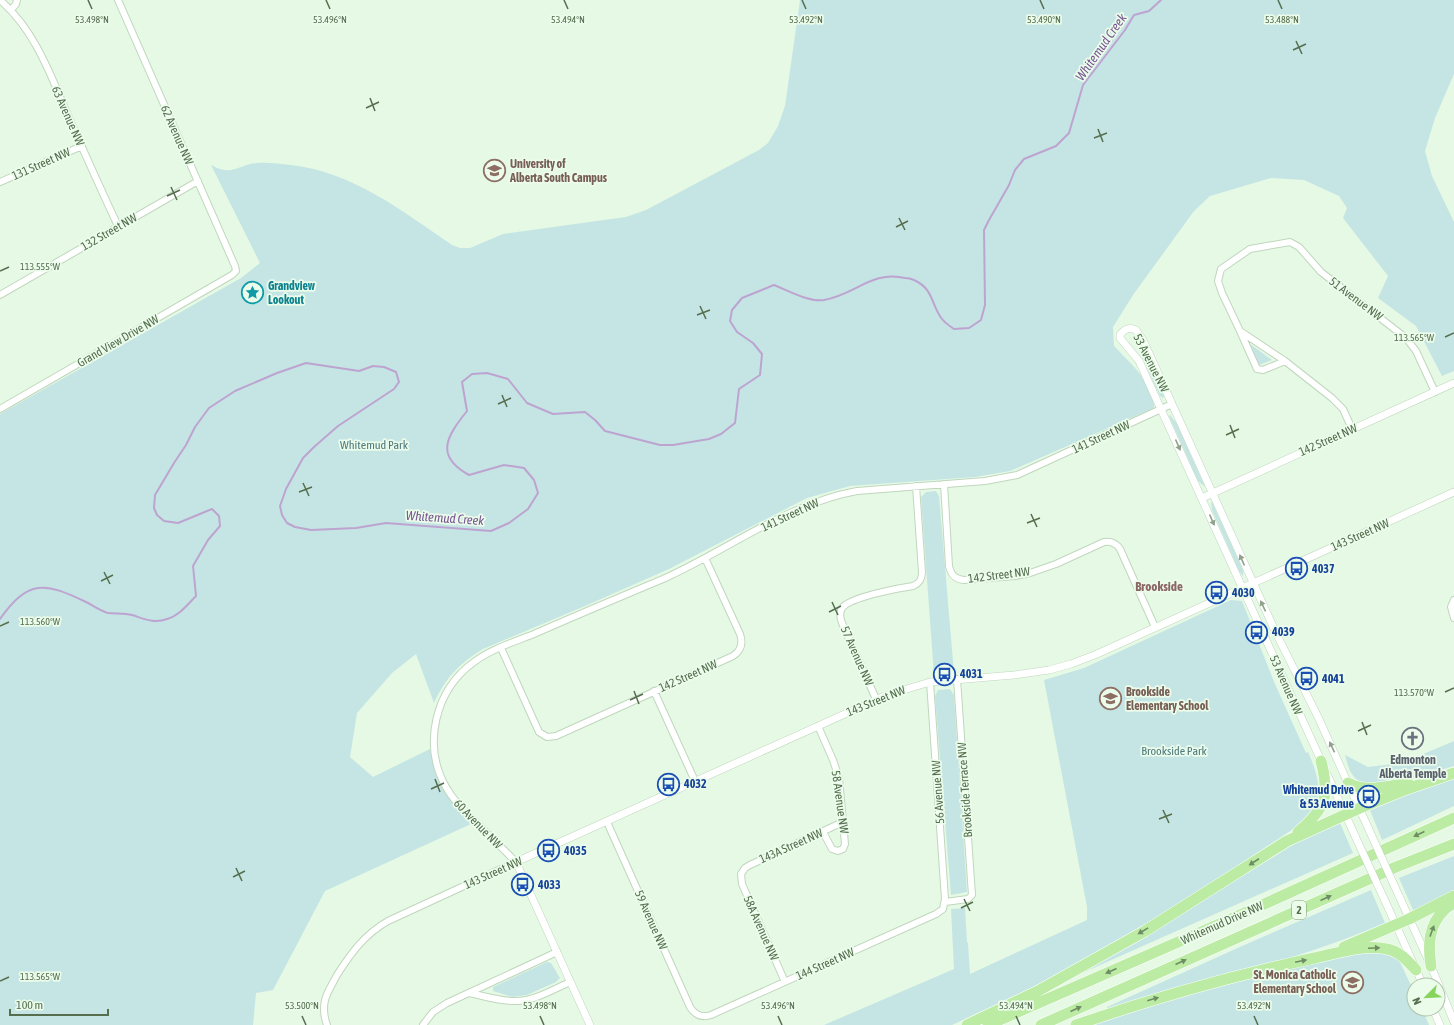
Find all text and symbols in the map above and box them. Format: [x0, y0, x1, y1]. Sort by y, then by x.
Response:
water label: Whitemud Creek [1072, 10, 1130, 83]
text: 53.498°N [75, 14, 109, 25]
text: 53.496°N [313, 14, 347, 25]
text: 53.494°N [551, 14, 585, 25]
text: 53.492°N [789, 14, 823, 25]
text: 53.490°N [1027, 14, 1061, 25]
text: 53.488°N [1265, 14, 1299, 25]
street label: 63 Avenue NW [49, 84, 87, 148]
street label: 62 Avenue NW [158, 103, 196, 167]
street label: 131 Street NW [10, 145, 73, 183]
place label: University of Alberta South Campus [509, 157, 608, 185]
school or university icon: University of Alberta South Campus [481, 158, 507, 184]
street label: 132 Street NW [79, 210, 140, 254]
text: 113.555°W [20, 261, 61, 272]
street label: 51 Avenue NW [1326, 274, 1386, 324]
place label: Grandview Lookout [268, 279, 316, 307]
place icon: Grandview Lookout [240, 280, 266, 306]
street label: Grand View Drive NW [75, 312, 162, 370]
street label: 53 Avenue NW [1130, 331, 1172, 395]
text: 113.565°W [1394, 332, 1435, 343]
street label: 141 Street NW [1070, 417, 1132, 457]
street label: 142 Street NW [1297, 421, 1360, 459]
park label: Whitemud Park [340, 438, 409, 452]
one-way arrow [1175, 439, 1181, 451]
street label: 141 Street NW [759, 495, 821, 535]
water label: Whitemud Creek [405, 508, 485, 528]
one-way arrow [1209, 514, 1215, 526]
street label: 143 Street NW [1329, 516, 1392, 554]
one-way arrow [1239, 554, 1245, 565]
bus stop icon: 4037 [1284, 556, 1310, 582]
place label: 4037 [1311, 562, 1335, 576]
street label: 142 Street NW [967, 564, 1031, 586]
district label: Brookside [1135, 579, 1183, 594]
bus stop icon: 4030 [1203, 580, 1229, 606]
place label: 4030 [1231, 586, 1255, 600]
one-way arrow [1260, 600, 1266, 612]
text: 113.560°W [20, 616, 61, 627]
bus stop icon: 4039 [1244, 619, 1270, 645]
street label: 57 Avenue NW [838, 624, 876, 688]
place label: 4039 [1271, 625, 1295, 639]
street label: 53 Avenue NW [1267, 653, 1305, 717]
street label: 142 Street NW [657, 657, 720, 695]
bus stop icon: 4031 [932, 661, 958, 687]
bus stop icon: 4041 [1294, 666, 1320, 692]
place label: 4031 [959, 667, 983, 681]
place label: 4041 [1321, 672, 1345, 686]
street label: 143 Street NW [844, 683, 908, 719]
place label: Brookside Elementary School [1126, 685, 1209, 713]
school or university icon: Brookside Elementary School [1098, 686, 1124, 712]
text: 113.570°W [1394, 687, 1435, 698]
church icon: Edmonton Alberta Temple [1400, 726, 1426, 752]
street label: Brookside Terrace NW [955, 742, 975, 838]
one-way arrow [1329, 742, 1335, 753]
park label: Brookside Park [1141, 744, 1208, 758]
place label: Edmonton Alberta Temple [1378, 753, 1447, 781]
street label: 56 Avenue NW [929, 760, 947, 824]
street label: 58 Avenue NW [829, 770, 851, 835]
bus stop icon: 4032 [655, 771, 681, 797]
place label: 4032 [683, 777, 707, 791]
place label: Whitemud Drive & 53 Avenue [1282, 783, 1355, 811]
bus stop icon: Whitemud Drive & 53 Avenue [1356, 784, 1382, 810]
street label: 60 Avenue NW [451, 796, 505, 852]
street label: 143A Street NW [757, 826, 825, 866]
one-way arrow [1413, 831, 1424, 837]
bus stop icon: 4035 [535, 838, 561, 864]
place label: 4035 [563, 844, 587, 858]
street label: 143 Street NW [462, 854, 525, 892]
one-way arrow [1248, 859, 1260, 866]
bus stop icon: 4033 [509, 872, 535, 898]
place label: 4033 [537, 878, 561, 892]
street label: 59 Avenue NW [632, 888, 670, 952]
street label: 58A Avenue NW [740, 893, 782, 963]
one-way arrow [1320, 895, 1332, 901]
street label: Whitemud Drive NW [1179, 898, 1266, 947]
road number: 2 [1292, 901, 1306, 919]
one-way arrow [1429, 924, 1435, 936]
one-way arrow [1137, 928, 1149, 935]
street label: 144 Street NW [794, 945, 857, 983]
one-way arrow [1368, 945, 1381, 951]
one-way arrow [1294, 958, 1307, 964]
one-way arrow [1175, 959, 1187, 965]
one-way arrow [1105, 968, 1116, 974]
place label: St. Monica Catholic Elementary School [1254, 968, 1337, 996]
school or university icon: St. Monica Catholic Elementary School [1339, 969, 1365, 995]
text: 113.565°W [20, 971, 61, 982]
north arrow [1406, 977, 1446, 1017]
scale bar [10, 991, 108, 1017]
one-way arrow [1147, 996, 1159, 1002]
text: N [1410, 996, 1424, 1006]
text: 100 m [16, 998, 43, 1012]
text: 53.500°N [285, 1000, 319, 1011]
text: 53.498°N [523, 1000, 557, 1011]
text: 53.496°N [761, 1000, 795, 1011]
text: 53.494°N [999, 1000, 1033, 1011]
text: 53.492°N [1237, 1000, 1271, 1011]
one-way arrow [1071, 1006, 1082, 1012]

